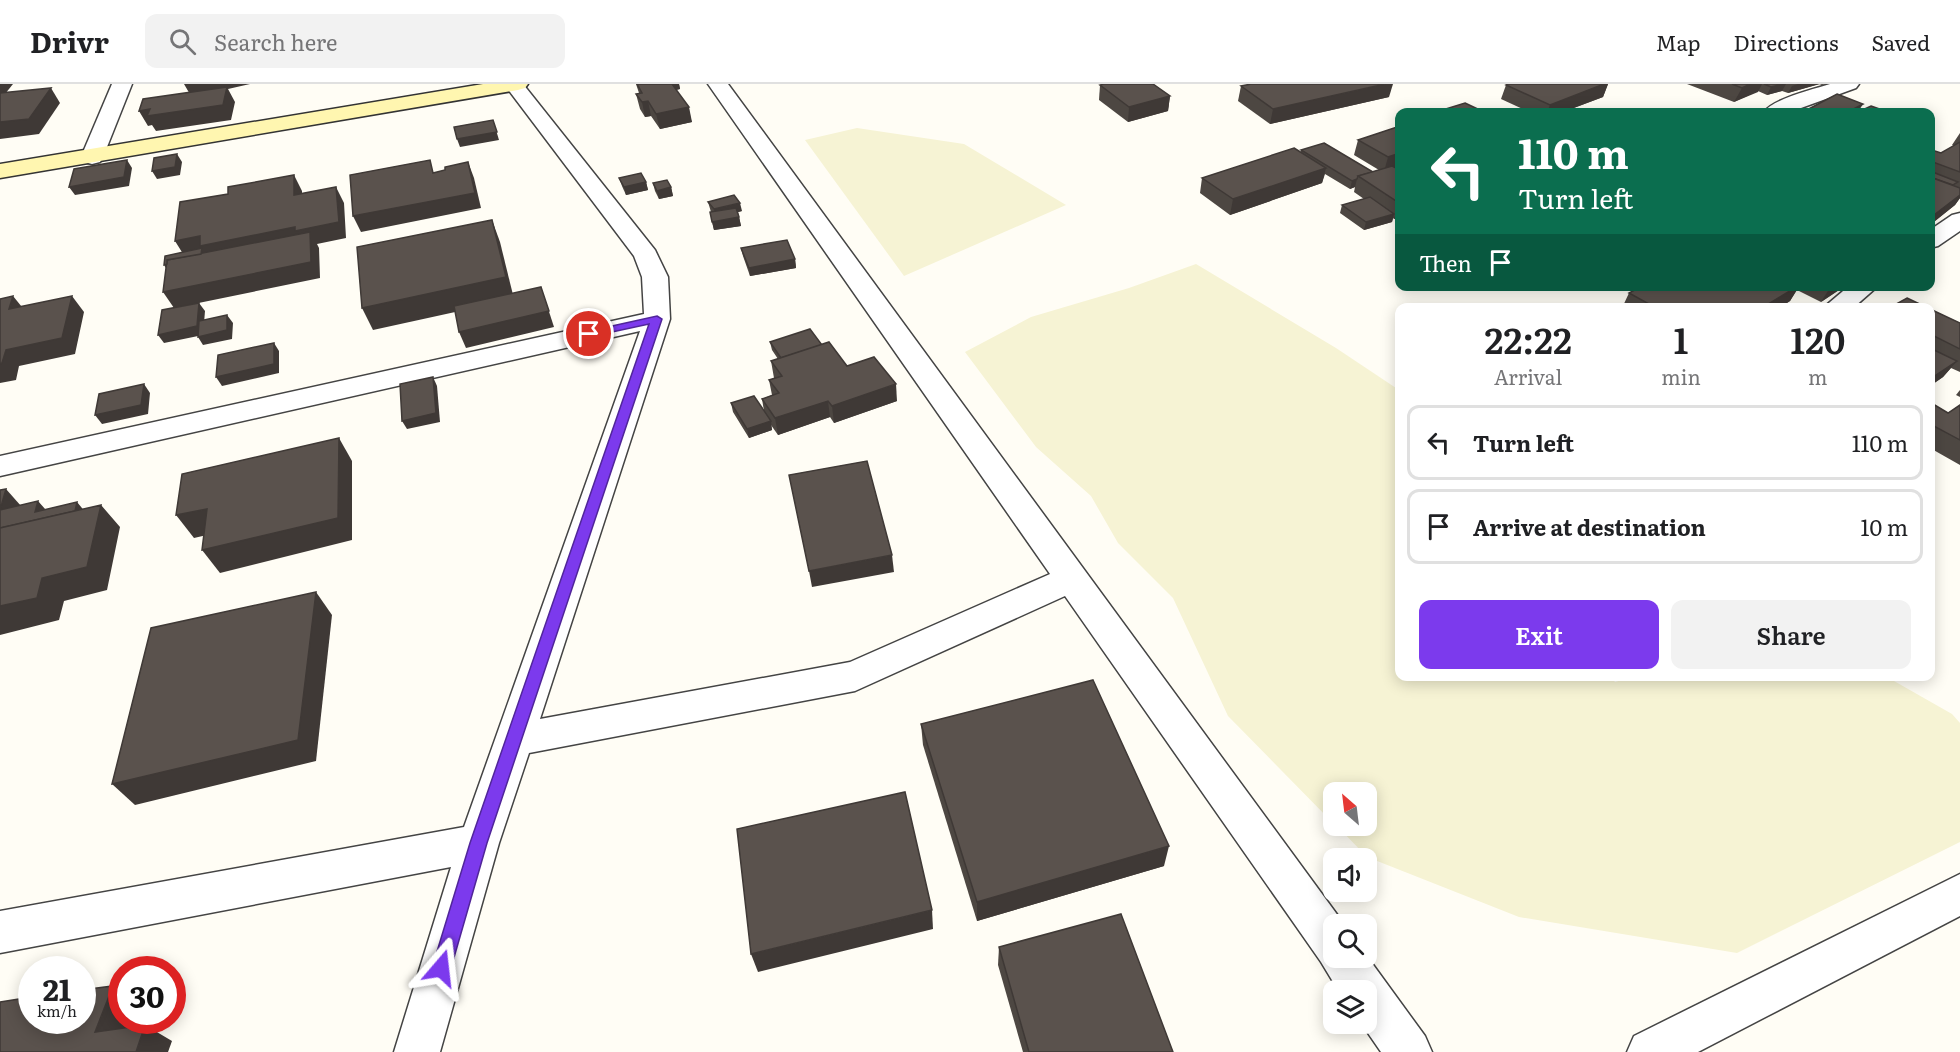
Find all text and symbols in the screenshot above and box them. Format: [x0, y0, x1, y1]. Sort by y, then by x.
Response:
search box [145, 14, 565, 68]
text: Drivr [30, 20, 109, 62]
icon: search [166, 25, 199, 58]
text: Search here [214, 25, 337, 58]
text: Map [1656, 26, 1701, 57]
text: Directions [1734, 26, 1839, 57]
text: Saved [1872, 26, 1930, 57]
text: 110 m [1518, 120, 1629, 182]
icon: left [1419, 132, 1497, 210]
text: Turn left [1518, 177, 1633, 217]
text: Then [1419, 246, 1472, 279]
icon: arrive [1484, 246, 1517, 279]
pin [563, 308, 614, 359]
text: 22:22 [1485, 312, 1572, 365]
text: 1 [1674, 312, 1688, 365]
text: 120 [1790, 312, 1845, 365]
icon: arrive [572, 317, 605, 350]
text: Arrival [1494, 361, 1562, 391]
text: min [1661, 361, 1701, 391]
text: m [1808, 361, 1828, 391]
icon: left [1422, 426, 1455, 459]
text: Turn left [1473, 426, 1574, 459]
text: 110 m [1852, 426, 1908, 459]
icon: arrive [1422, 510, 1455, 543]
text: Arrive at destination [1473, 510, 1706, 543]
text: 10 m [1861, 510, 1908, 543]
button: Exit [1419, 600, 1659, 669]
button: Share [1671, 600, 1911, 669]
north arrow [1323, 782, 1377, 836]
map controls [1323, 782, 1377, 1034]
button: sound [1323, 848, 1377, 902]
button: search [1323, 914, 1377, 968]
position arrow [409, 936, 473, 1000]
speed limit sign: 30 [108, 956, 186, 1034]
text: 21 [43, 966, 71, 1010]
button: layers [1323, 980, 1377, 1034]
text: km/h [37, 999, 77, 1022]

